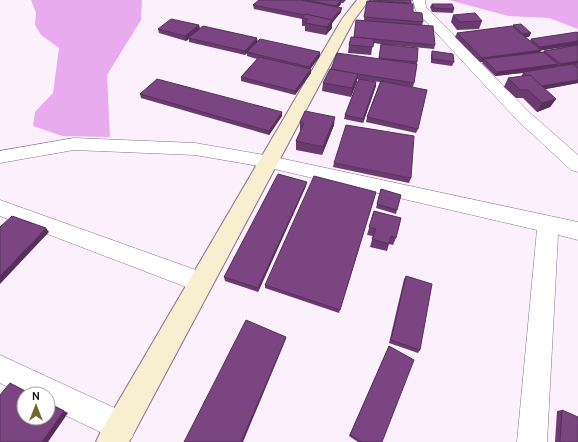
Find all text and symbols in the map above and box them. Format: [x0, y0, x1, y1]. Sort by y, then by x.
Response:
north arrow [16, 386, 56, 426]
text: N [32, 389, 40, 403]

